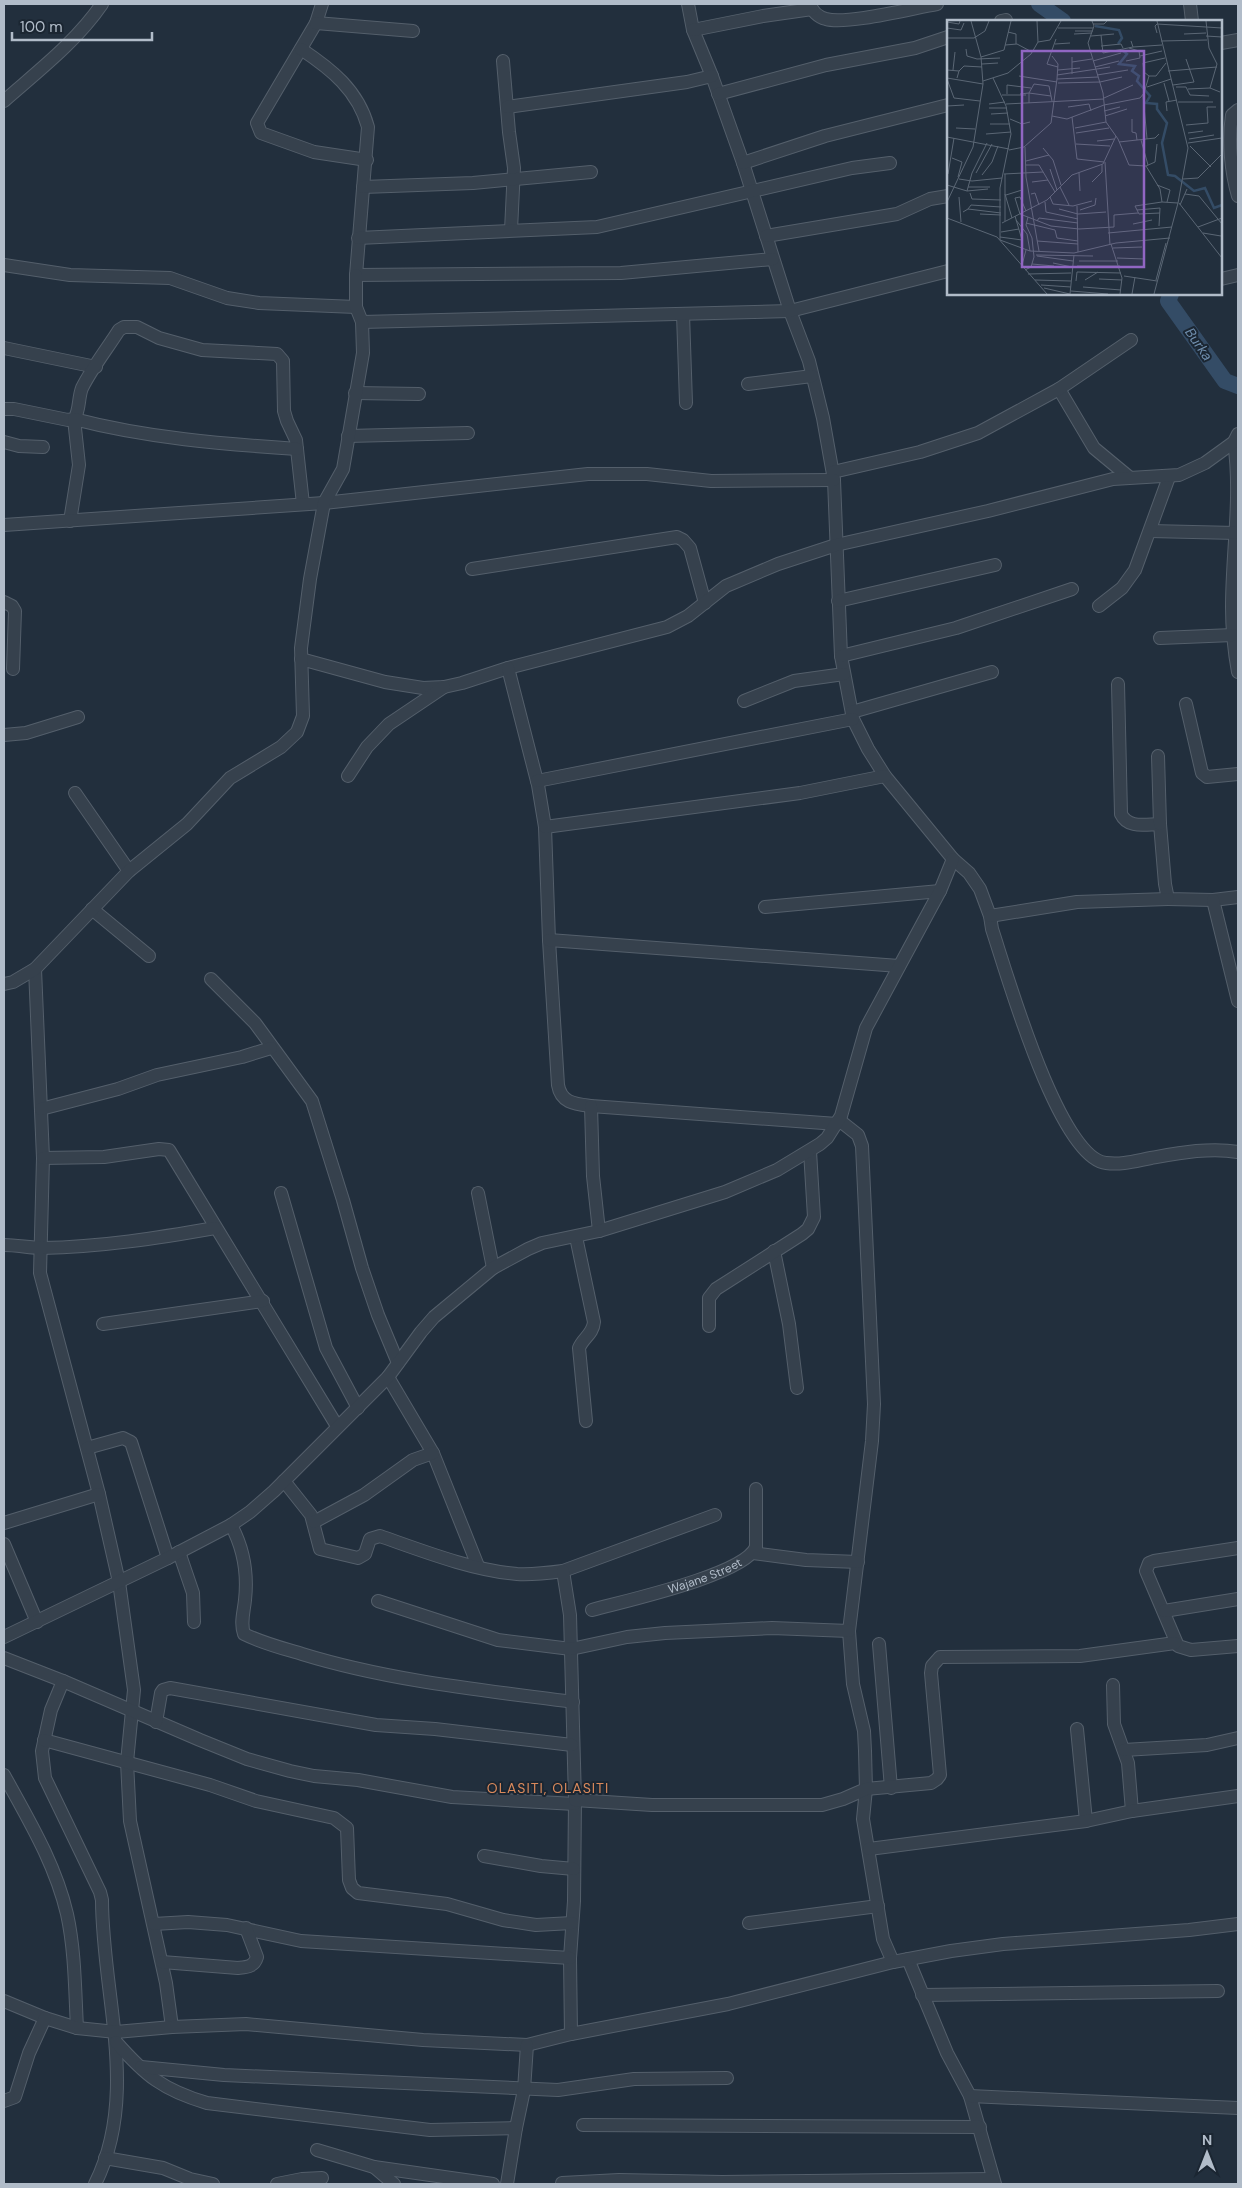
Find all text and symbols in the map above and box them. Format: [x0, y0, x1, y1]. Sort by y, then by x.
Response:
scale bar [12, 10, 152, 42]
text: 100 m [20, 17, 63, 37]
inset map [947, 20, 1222, 295]
water label: Burka [1181, 324, 1217, 364]
street label: Wajane Street [666, 1554, 745, 1597]
district label: OLASITI, OLASITI [487, 1779, 609, 1797]
north arrow [1182, 2128, 1232, 2178]
text: N [1202, 2131, 1212, 2149]

